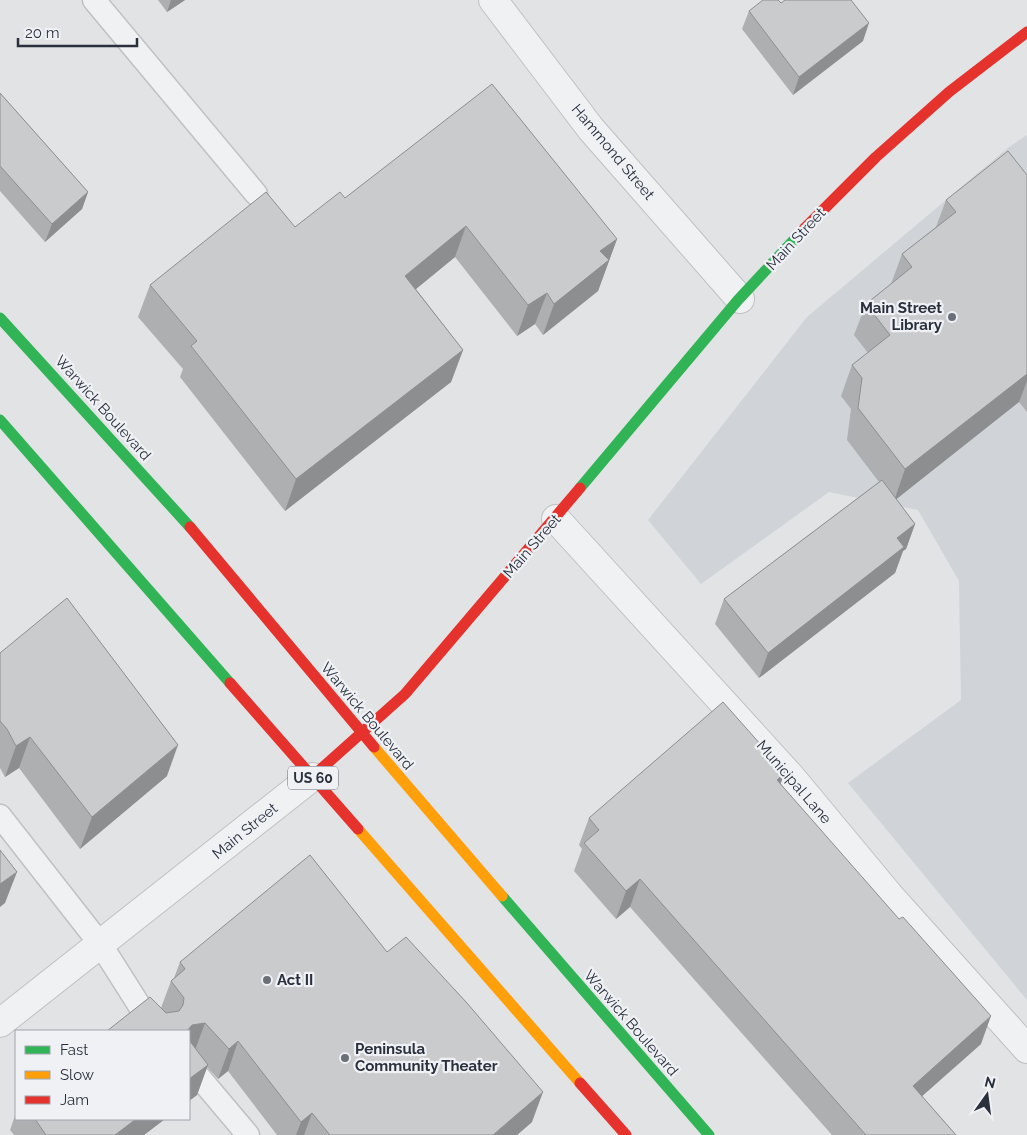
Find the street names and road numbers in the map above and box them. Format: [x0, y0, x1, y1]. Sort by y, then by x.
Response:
street label: Hammond Street [568, 101, 658, 203]
street label: Main Street [763, 204, 829, 274]
street label: Warwick Boulevard [51, 352, 155, 464]
street label: Main Street [499, 510, 565, 582]
street label: Warwick Boulevard [317, 659, 417, 773]
street label: Municipal Lane [753, 736, 835, 828]
road number: US 60 [288, 766, 338, 790]
street label: Main Street [209, 799, 281, 863]
street label: Warwick Boulevard [580, 966, 682, 1080]

